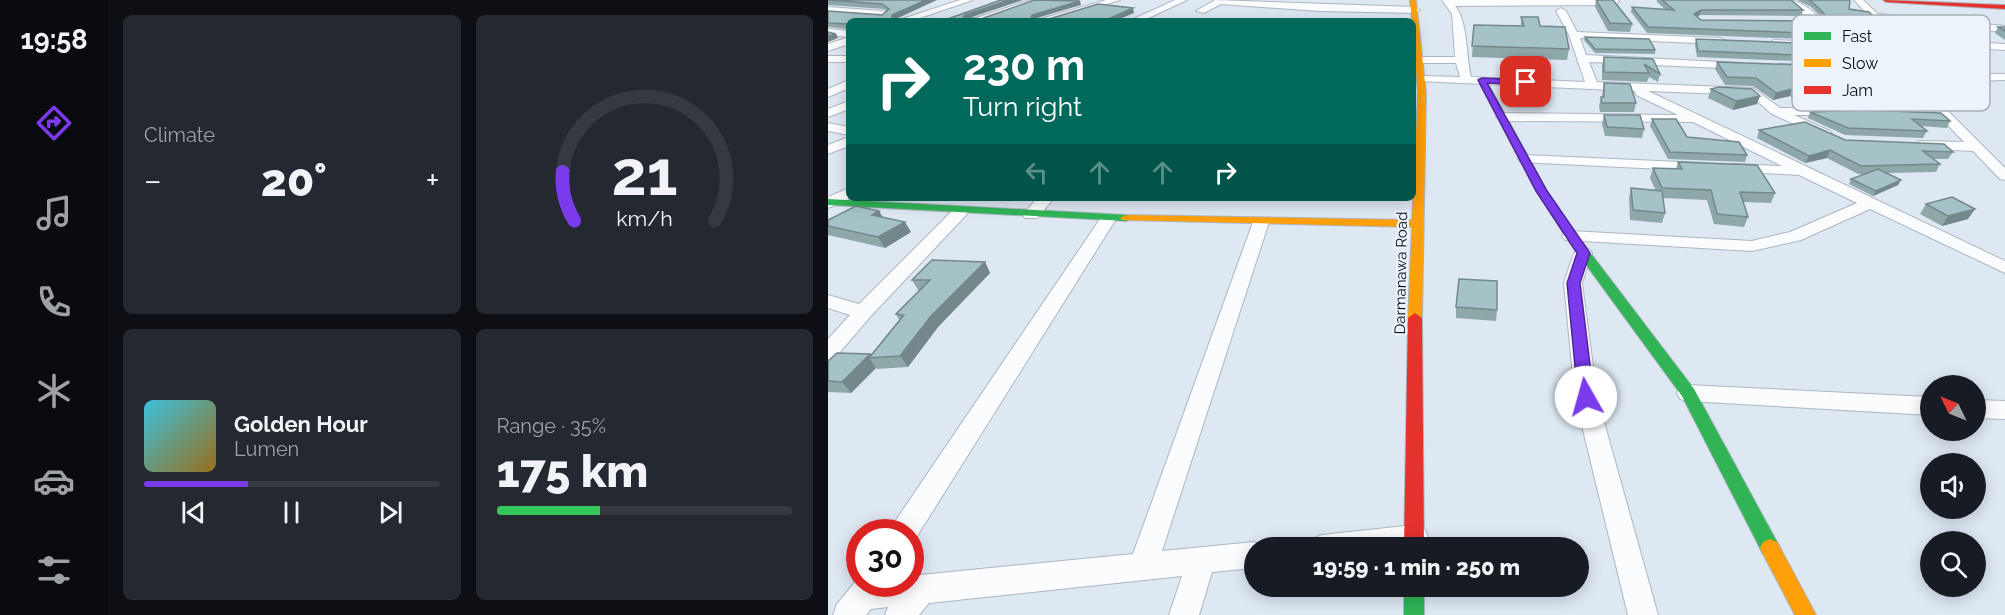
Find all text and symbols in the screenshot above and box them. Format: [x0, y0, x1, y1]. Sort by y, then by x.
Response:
legend [1792, 15, 1990, 111]
text: 19:58 [20, 24, 88, 55]
text: Fast [1842, 27, 1873, 46]
text: 230 m [963, 41, 1085, 90]
icon: right [864, 42, 942, 120]
text: Slow [1842, 54, 1878, 73]
pin [1500, 56, 1551, 107]
icon: arrive [1509, 65, 1542, 98]
text: Jam [1842, 81, 1873, 100]
text: Turn right [963, 91, 1082, 122]
icon: directions [33, 102, 75, 144]
text: Climate [144, 123, 215, 147]
text: 21 [611, 136, 677, 210]
text: 20° [261, 154, 327, 207]
icon: left [1020, 156, 1053, 189]
icon: ahead [1083, 156, 1116, 189]
icon: ahead [1146, 156, 1179, 189]
icon: right [1209, 156, 1242, 189]
text: − [144, 161, 162, 200]
text: + [426, 161, 440, 200]
icon: music [33, 192, 75, 234]
text: km/h [616, 207, 673, 232]
street label: Darmanawa Road [1391, 211, 1411, 335]
icon: phone [33, 281, 75, 323]
position arrow [1554, 365, 1618, 429]
icon: climate [33, 370, 75, 412]
north arrow [1920, 375, 1986, 441]
map controls [1920, 375, 1986, 597]
text: Golden Hour [234, 411, 368, 437]
text: Range · 35% [497, 414, 606, 438]
text: Lumen [234, 437, 299, 461]
text: 175 km [497, 445, 648, 498]
button: sound [1920, 453, 1986, 519]
icon: car [33, 460, 75, 502]
icon: previous [177, 496, 210, 529]
icon: pause [275, 496, 308, 529]
icon: next [374, 496, 407, 529]
speed limit sign: 30 [846, 519, 924, 597]
button: search [1920, 531, 1986, 597]
icon: filters [33, 549, 75, 591]
text: 19:59 · 1 min · 250 m [1313, 554, 1520, 580]

